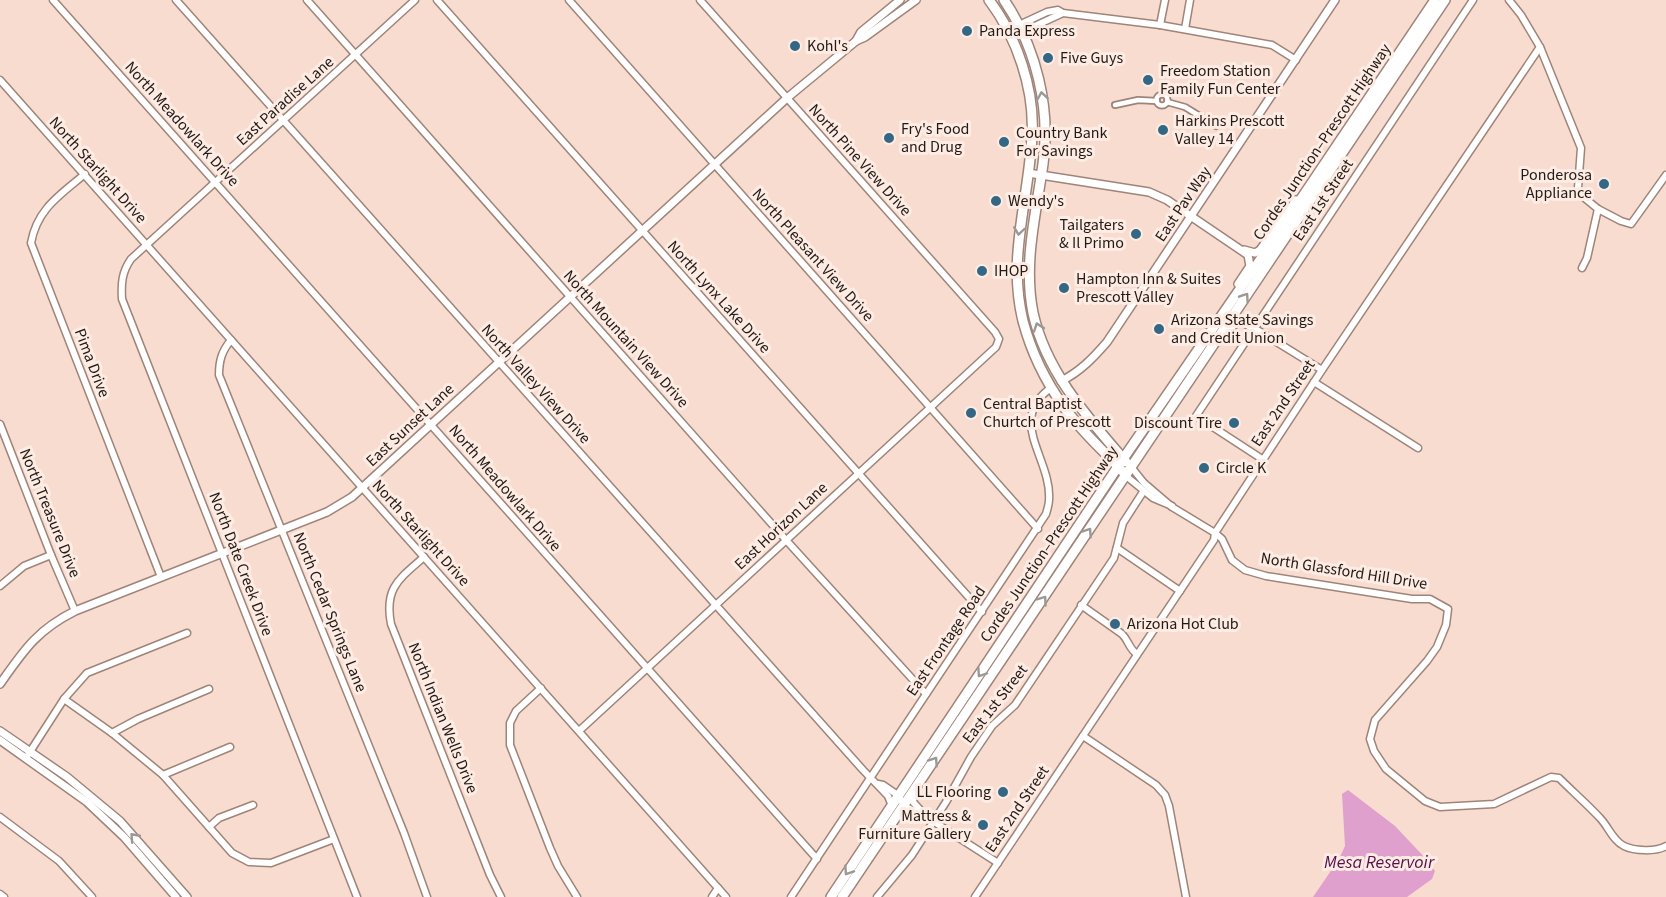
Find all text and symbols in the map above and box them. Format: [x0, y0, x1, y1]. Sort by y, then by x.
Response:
place label: Panda Express [979, 20, 1075, 42]
marker: Panda Express [960, 24, 974, 38]
place label: Kohl's [807, 35, 848, 57]
marker: Kohl's [788, 39, 802, 53]
street label: Cordes Junction–Prescott Highway [1248, 39, 1396, 245]
place label: Five Guys [1060, 47, 1123, 69]
street label: East Paradise Lane [231, 51, 339, 151]
marker: Five Guys [1041, 51, 1055, 65]
street label: North Meadowlark Drive [120, 57, 244, 192]
place label: Freedom Station Family Fun Center [1160, 60, 1281, 100]
marker: Freedom Station Family Fun Center [1141, 73, 1155, 87]
one-way arrow [1036, 91, 1048, 101]
street label: North Pine View Drive [804, 99, 917, 221]
place label: Harkins Prescott Valley 14 [1175, 110, 1285, 150]
street label: North Starlight Drive [44, 112, 152, 228]
place label: Fry's Food and Drug [901, 118, 970, 158]
place label: Country Bank For Savings [1016, 122, 1108, 162]
marker: Harkins Prescott Valley 14 [1156, 123, 1170, 137]
marker: Fry's Food and Drug [882, 131, 896, 145]
marker: Country Bank For Savings [997, 135, 1011, 149]
street label: East 1st Street [1287, 154, 1359, 245]
street label: East Pav Way [1150, 162, 1217, 246]
place label: Ponderosa Appliance [1520, 164, 1592, 204]
marker: Ponderosa Appliance [1597, 177, 1611, 191]
street label: North Pleasant View Drive [747, 184, 879, 327]
place label: Wendy's [1008, 190, 1064, 212]
marker: Wendy's [989, 194, 1003, 208]
place label: Tailgaters & Il Primo [1059, 214, 1124, 254]
one-way arrow [1014, 226, 1026, 235]
marker: Tailgaters & Il Primo [1129, 227, 1143, 241]
street label: North Lynx Lake Drive [662, 236, 776, 358]
place label: IHOP [994, 260, 1028, 282]
marker: IHOP [975, 264, 989, 278]
street label: North Mountain View Drive [558, 265, 694, 413]
place label: Hampton Inn & Suites Prescott Valley [1076, 268, 1221, 308]
marker: Hampton Inn & Suites Prescott Valley [1057, 281, 1071, 295]
one-way arrow [1238, 293, 1249, 304]
place label: Arizona State Savings and Credit Union [1171, 309, 1314, 349]
street label: North Valley View Drive [476, 319, 596, 449]
one-way arrow [1032, 322, 1045, 333]
marker: Arizona State Savings and Credit Union [1152, 322, 1166, 336]
street label: Pima Drive [69, 325, 115, 401]
street label: East 2nd Street [1246, 355, 1321, 451]
street label: East Sunset Lane [361, 378, 459, 472]
place label: Central Baptist Churtch of Prescott [983, 393, 1112, 433]
marker: Central Baptist Churtch of Prescott [964, 406, 978, 420]
place label: Discount Tire [1134, 412, 1222, 434]
marker: Discount Tire [1227, 416, 1241, 430]
street label: North Meadowlark Drive [444, 420, 566, 556]
street label: Cordes Junction–Prescott Highway [975, 441, 1123, 647]
street label: North Treasure Drive [14, 445, 86, 581]
place label: Circle K [1216, 457, 1267, 479]
marker: Circle K [1197, 461, 1211, 475]
street label: North Starlight Drive [367, 475, 475, 591]
street label: East Horizon Lane [730, 477, 832, 575]
street label: North Date Creek Drive [203, 489, 279, 639]
one-way arrow [1081, 528, 1093, 538]
street label: North Cedar Springs Lane [288, 529, 372, 695]
street label: North Glassford Hill Drive [1259, 547, 1429, 595]
street label: East Frontage Road [901, 582, 991, 700]
one-way arrow [1036, 595, 1047, 606]
place label: Arizona Hot Club [1127, 613, 1239, 635]
marker: Arizona Hot Club [1108, 617, 1122, 631]
street label: North Indian Wells Drive [403, 639, 483, 797]
street label: East 1st Street [957, 660, 1033, 748]
one-way arrow [977, 666, 988, 677]
one-way arrow [926, 757, 937, 768]
street label: East 2nd Street [980, 761, 1055, 857]
place label: LL Flooring [917, 781, 991, 803]
marker: LL Flooring [996, 785, 1010, 799]
place label: Mattress & Furniture Gallery [858, 805, 972, 845]
marker: Mattress & Furniture Gallery [976, 818, 990, 832]
one-way arrow [130, 833, 141, 844]
water label: Mesa Reservoir [1324, 850, 1435, 875]
one-way arrow [844, 865, 855, 876]

